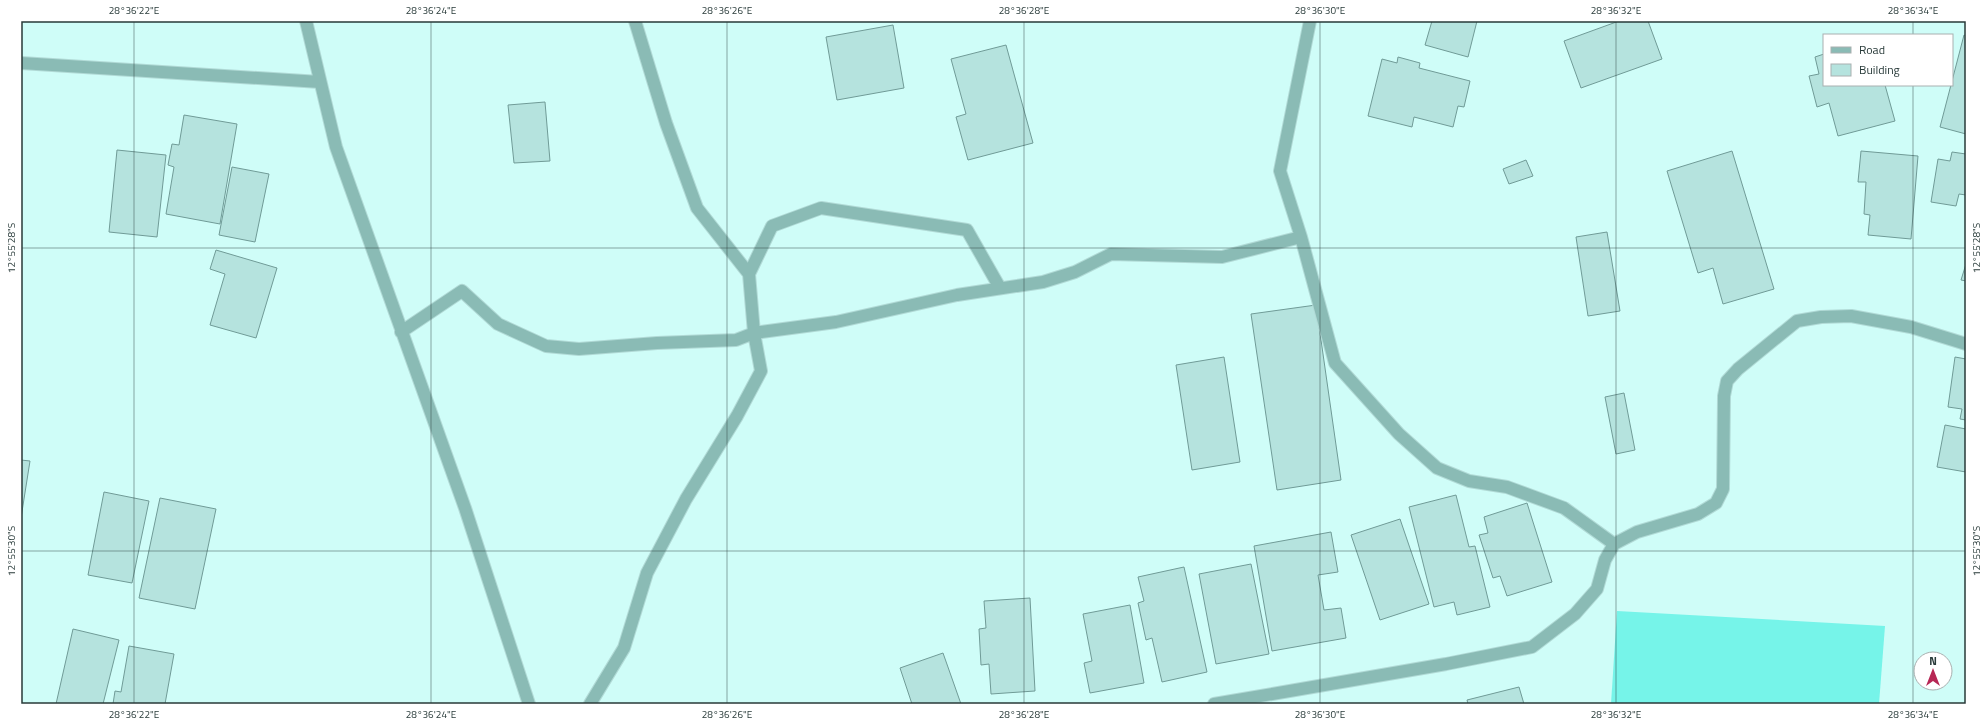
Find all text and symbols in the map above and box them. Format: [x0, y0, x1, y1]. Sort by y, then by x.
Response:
text: 28°36'22"E [109, 3, 160, 18]
text: 28°36'24"E [406, 3, 457, 18]
text: 28°36'26"E [702, 3, 753, 18]
text: 28°36'28"E [999, 3, 1050, 18]
text: 28°36'30"E [1295, 3, 1346, 18]
text: 28°36'32"E [1591, 3, 1642, 18]
text: 28°36'34"E [1888, 3, 1939, 18]
legend [1823, 34, 1953, 86]
text: Road [1859, 40, 1885, 59]
text: Building [1859, 60, 1900, 79]
text: 12°55'28"S [4, 223, 19, 273]
text: 12°55'28"S [1969, 223, 1984, 273]
text: 12°55'30"S [4, 526, 19, 576]
text: 12°55'30"S [1969, 526, 1984, 576]
north arrow [1913, 651, 1953, 691]
text: N [1929, 653, 1937, 669]
text: 28°36'22"E [109, 707, 160, 722]
text: 28°36'24"E [406, 707, 457, 722]
text: 28°36'26"E [702, 707, 753, 722]
text: 28°36'28"E [999, 707, 1050, 722]
text: 28°36'30"E [1295, 707, 1346, 722]
text: 28°36'32"E [1591, 707, 1642, 722]
text: 28°36'34"E [1888, 707, 1939, 722]

